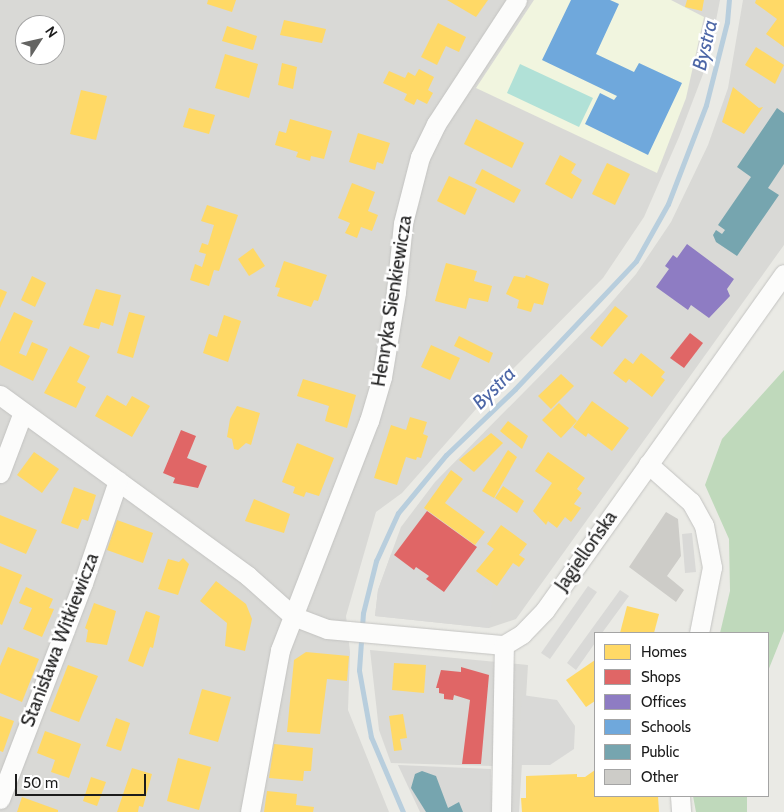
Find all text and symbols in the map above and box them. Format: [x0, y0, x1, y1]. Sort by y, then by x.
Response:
north arrow [15, 15, 65, 65]
water label: Bystra [688, 18, 722, 72]
text: N [41, 23, 62, 41]
street label: Henryka Sienkiewicza [367, 214, 417, 388]
water label: Bystra [468, 362, 520, 414]
street label: Jagiellońska [550, 506, 622, 596]
street label: Stanisława Witkiewicza [16, 550, 104, 730]
legend [594, 632, 769, 797]
text: Homes [641, 643, 687, 661]
text: Shops [641, 668, 681, 686]
text: Offices [641, 693, 686, 711]
text: Schools [641, 718, 691, 736]
text: Public [641, 743, 679, 761]
scale bar [18, 764, 149, 796]
text: Other [641, 768, 678, 786]
text: 50 m [23, 774, 58, 792]

